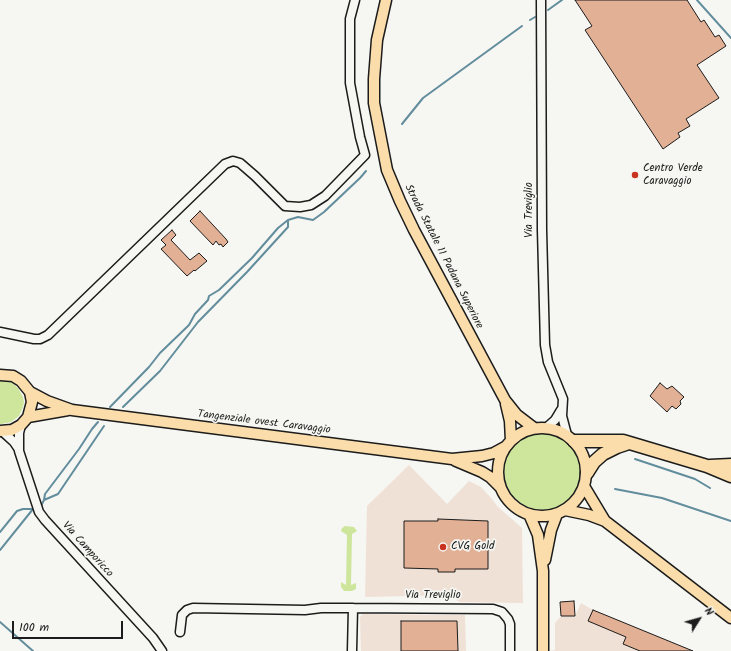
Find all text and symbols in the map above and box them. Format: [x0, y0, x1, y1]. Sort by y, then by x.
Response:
place label: Centro Verde Caravaggio [643, 162, 703, 188]
marker: Centro Verde Caravaggio [630, 170, 640, 180]
street label: Via Treviglio [523, 182, 537, 238]
street label: Strada Statale 11 Padana Superiore [401, 183, 485, 331]
street label: Tangenziale ovest Caravaggio [197, 408, 331, 438]
street label: Via Camporicco [59, 520, 115, 580]
place label: CVG Gold [451, 540, 494, 554]
marker: CVG Gold [438, 542, 448, 552]
street label: Via Treviglio [405, 589, 461, 603]
north arrow [679, 599, 719, 639]
text: N [699, 604, 718, 620]
scale bar [14, 613, 125, 639]
text: 100 m [19, 618, 49, 637]

